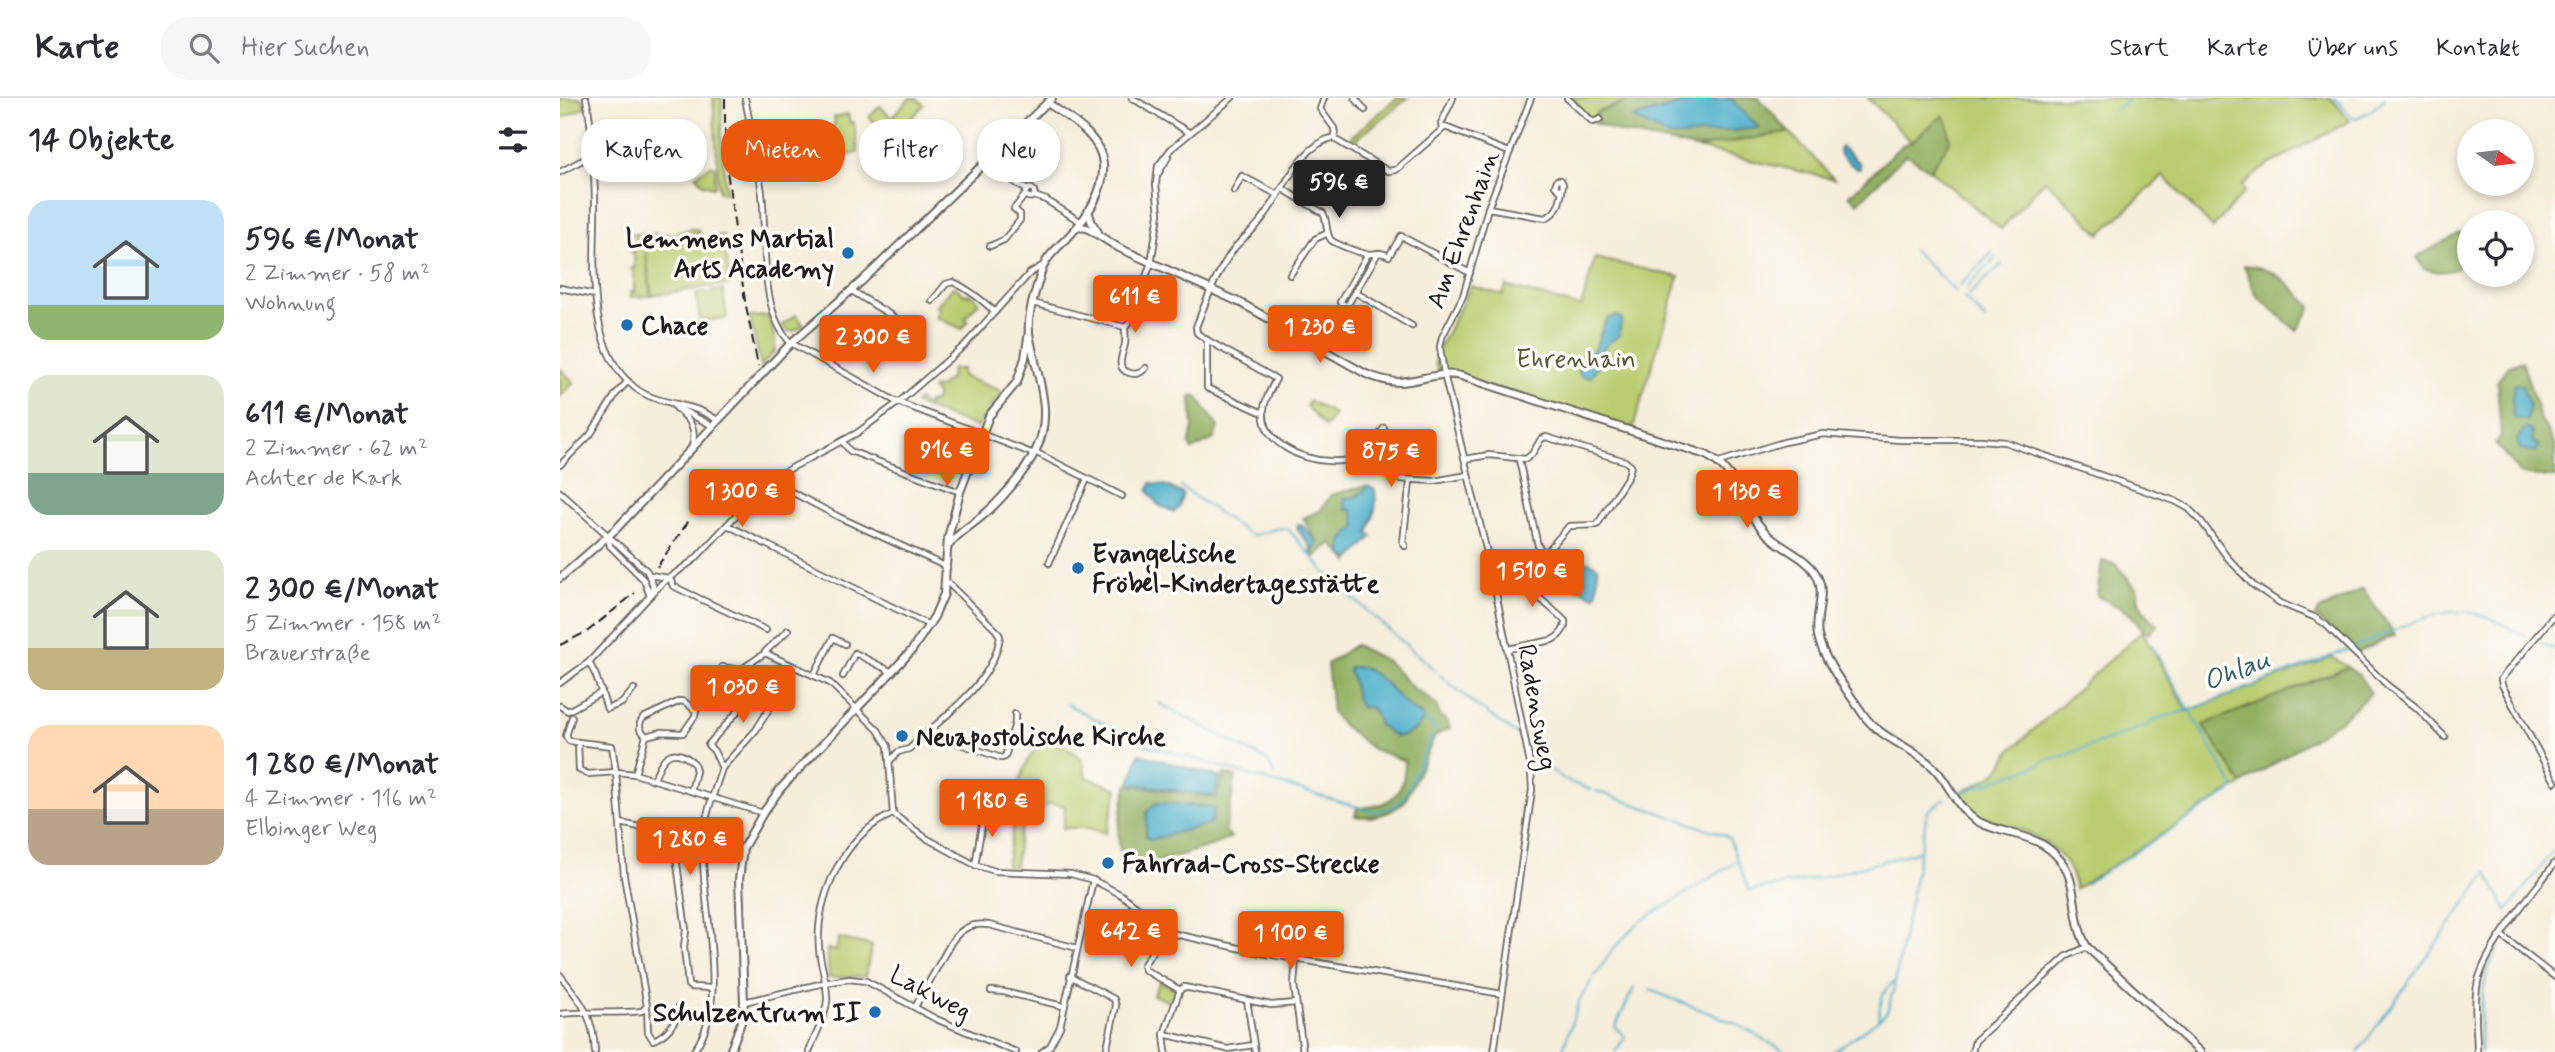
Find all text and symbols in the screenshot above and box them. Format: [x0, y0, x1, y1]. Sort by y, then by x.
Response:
search box [161, 17, 651, 80]
text: Karte [35, 26, 119, 70]
icon: search [185, 29, 223, 67]
text: Hier suchen [241, 31, 370, 65]
text: Start [2109, 33, 2169, 64]
text: Karte [2207, 33, 2268, 64]
text: Über uns [2306, 33, 2398, 64]
text: Kontakt [2436, 33, 2520, 64]
chip: Kaufen [581, 119, 707, 182]
chip: Mieten [721, 119, 845, 182]
chip: Filter [859, 119, 963, 182]
chip: Neu [977, 119, 1060, 182]
north arrow [2457, 119, 2534, 196]
map controls [2457, 119, 2534, 287]
text: 14 Objekte [28, 121, 174, 160]
icon: filters [494, 121, 532, 159]
street label: Am Ehrenhain [1420, 146, 1508, 313]
pin: 596 € [1290, 160, 1388, 220]
text: 596 € [1309, 168, 1369, 198]
button: locate [2457, 210, 2534, 287]
text: 596 €/Monat [245, 220, 419, 259]
place label: Lemmens Martial Arts Academy [626, 223, 834, 287]
icon: home [84, 228, 168, 312]
marker: Lemmens Martial Arts Academy [840, 245, 856, 261]
text: 2 Zimmer · 58 m² [245, 259, 430, 289]
pin: 611 € [1086, 275, 1184, 335]
text: 611 € [1109, 283, 1161, 313]
text: Wohnung [245, 289, 336, 319]
pin: 1 230 € [1255, 306, 1385, 365]
place label: Chace [641, 310, 708, 344]
text: 1 230 € [1284, 313, 1356, 343]
pin: 2 300 € [808, 316, 938, 375]
marker: Chace [619, 317, 635, 333]
text: 2 300 € [835, 323, 911, 353]
park label: Ehrenhain [1516, 343, 1636, 377]
text: 611 €/Monat [245, 395, 409, 434]
icon: home [84, 403, 168, 487]
pin: 916 € [898, 428, 996, 488]
pin: 875 € [1342, 430, 1440, 489]
text: 2 Zimmer · 62 m² [245, 434, 428, 464]
text: 916 € [920, 436, 974, 466]
text: 875 € [1362, 437, 1420, 467]
text: Achter de Kark [245, 464, 402, 494]
pin: 1 300 € [677, 470, 807, 529]
pin: 1 130 € [1682, 470, 1812, 530]
text: 1 300 € [705, 477, 779, 507]
text: 1 130 € [1712, 478, 1782, 508]
place label: Evangelische Fröbel-Kindertagesstätte [1092, 538, 1379, 605]
pin: 1 510 € [1467, 550, 1597, 609]
text: 1 510 € [1496, 557, 1568, 587]
marker: Evangelische Fröbel-Kindertagesstätte [1070, 560, 1086, 576]
text: 2 300 €/Monat [245, 570, 439, 609]
icon: home [84, 578, 168, 662]
text: 5 Zimmer · 158 m² [245, 609, 441, 639]
text: Brauerstraße [245, 639, 371, 669]
street label: Radensweg [1506, 641, 1564, 774]
water label: Ohlau [2198, 642, 2276, 701]
pin: 1 030 € [678, 666, 808, 725]
text: 1 030 € [706, 673, 780, 703]
place label: Neuapostolische Kirche [916, 721, 1166, 755]
marker: Neuapostolische Kirche [894, 728, 910, 744]
text: 1 280 €/Monat [245, 745, 439, 784]
icon: home [84, 753, 168, 837]
pin: 1 180 € [927, 780, 1057, 839]
text: 4 Zimmer · 116 m² [245, 784, 437, 814]
text: 1 180 € [956, 787, 1028, 817]
text: Elbinger Weg [245, 814, 377, 844]
pin: 1 280 € [625, 818, 755, 877]
text: 1 280 € [652, 825, 728, 855]
place label: Fahrrad-Cross-Strecke [1122, 848, 1380, 882]
marker: Fahrrad-Cross-Strecke [1100, 855, 1116, 871]
pin: 642 € [1082, 910, 1180, 969]
pin: 1 100 € [1226, 912, 1356, 971]
text: 642 € [1101, 917, 1161, 947]
text: 1 100 € [1254, 919, 1328, 949]
street label: Lakweg [883, 958, 977, 1029]
place label: Schulzentrum II [653, 997, 861, 1031]
marker: Schulzentrum II [867, 1004, 883, 1020]

